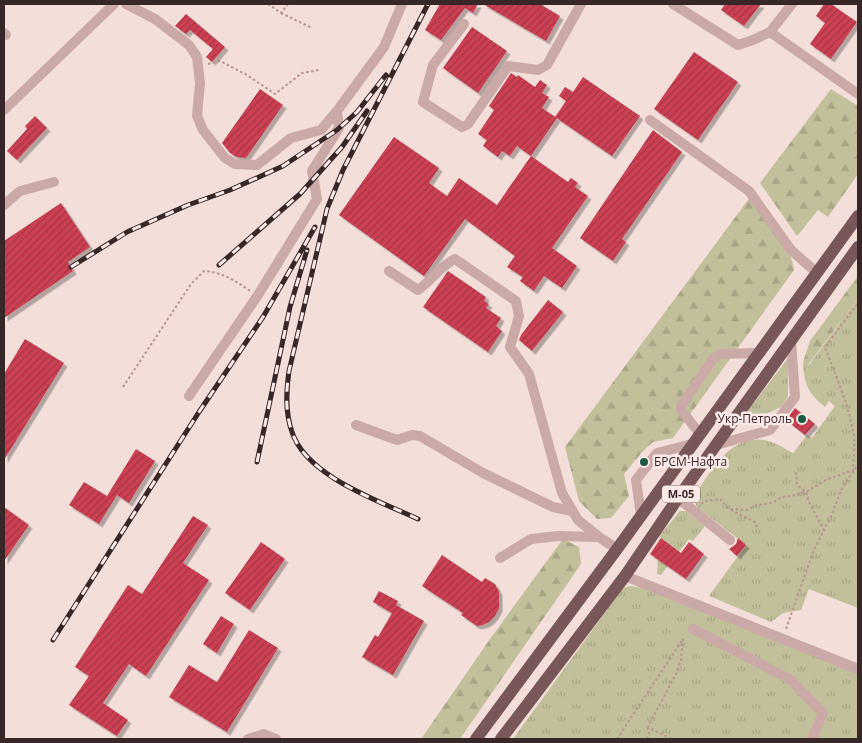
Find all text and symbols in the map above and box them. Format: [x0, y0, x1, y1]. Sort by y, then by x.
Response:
place label: Укр-Петроль [718, 410, 792, 427]
marker: Укр-Петроль [796, 413, 808, 425]
place label: БРСМ-Нафта [654, 453, 727, 470]
marker: БРСМ-Нафта [638, 456, 650, 468]
road number: М-05 [662, 486, 700, 502]

